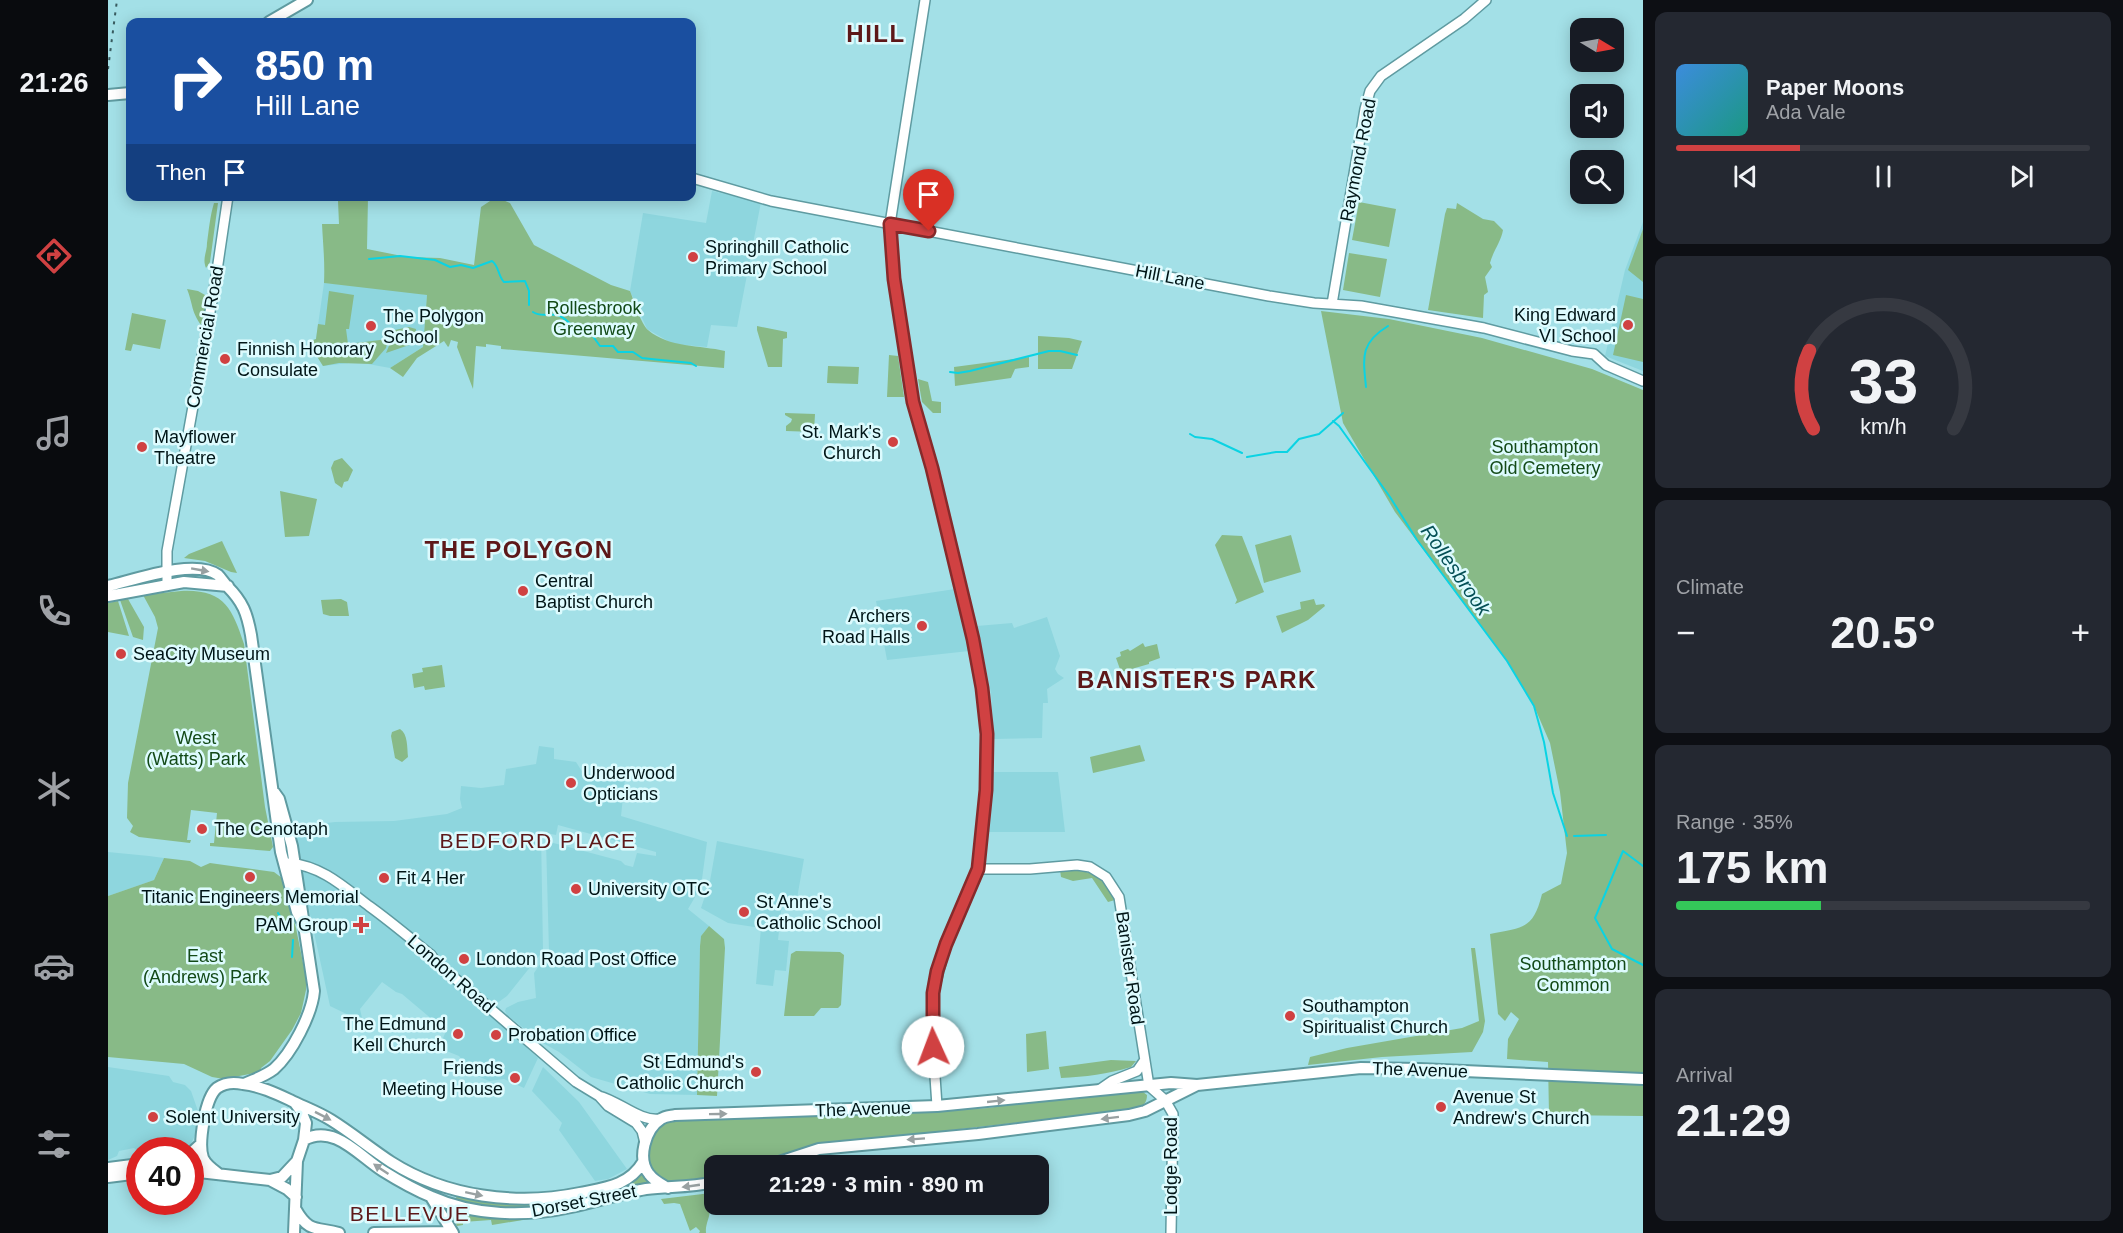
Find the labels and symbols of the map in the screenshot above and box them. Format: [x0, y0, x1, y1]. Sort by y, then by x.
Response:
north arrow [1570, 18, 1624, 72]
district label: HILL [846, 20, 906, 47]
street label: Raymond Road [1336, 97, 1380, 223]
pin [903, 169, 954, 231]
place label: Springhill Catholic Primary School [705, 237, 849, 278]
marker: Springhill Catholic Primary School [686, 250, 700, 264]
street label: Hill Lane [1134, 261, 1206, 293]
street label: Commercial Road [183, 264, 227, 410]
park label: Rollesbrook Greenway [546, 298, 643, 339]
place label: King Edward VI School [1514, 305, 1616, 346]
place label: The Polygon School [383, 306, 484, 347]
marker: King Edward VI School [1621, 318, 1635, 332]
marker: The Polygon School [364, 319, 378, 333]
place label: Finnish Honorary Consulate [237, 339, 374, 380]
marker: Finnish Honorary Consulate [218, 352, 232, 366]
place label: St. Mark's Church [802, 422, 881, 463]
place label: Mayflower Theatre [154, 427, 236, 468]
marker: St. Mark's Church [886, 435, 900, 449]
park label: Southampton Old Cemetery [1489, 437, 1601, 478]
marker: Mayflower Theatre [135, 440, 149, 454]
water label: Rollesbrook [1417, 520, 1496, 620]
district label: THE POLYGON [425, 536, 613, 563]
one-way arrow [191, 566, 210, 575]
place label: Central Baptist Church [535, 571, 653, 612]
marker: Central Baptist Church [516, 584, 530, 598]
place label: Archers Road Halls [822, 606, 910, 647]
marker: Archers Road Halls [915, 619, 929, 633]
place label: SeaCity Museum [133, 644, 270, 664]
marker: SeaCity Museum [114, 647, 128, 661]
district label: BANISTER'S PARK [1077, 666, 1317, 693]
park label: West (Watts) Park [146, 728, 247, 769]
place label: Underwood Opticians [583, 763, 675, 804]
marker: Underwood Opticians [564, 776, 578, 790]
place label: The Cenotaph [214, 819, 328, 839]
marker: The Cenotaph [195, 822, 209, 836]
district label: BEDFORD PLACE [440, 829, 636, 852]
place label: Fit 4 Her [396, 868, 465, 888]
marker: Titanic Engineers Memorial [243, 870, 257, 884]
marker: Fit 4 Her [377, 871, 391, 885]
place label: University OTC [588, 879, 710, 899]
marker: University OTC [569, 882, 583, 896]
place label: Titanic Engineers Memorial [141, 887, 359, 907]
place label: St Anne's Catholic School [756, 892, 881, 933]
marker: St Anne's Catholic School [737, 905, 751, 919]
street label: Banister Road [1112, 910, 1148, 1026]
place label: PAM Group [255, 915, 348, 935]
marker: PAM Group [352, 916, 370, 934]
street label: London Road [404, 931, 498, 1017]
park label: East (Andrews) Park [143, 946, 268, 987]
place label: London Road Post Office [476, 949, 677, 969]
marker: London Road Post Office [457, 952, 471, 966]
park label: Southampton Common [1519, 954, 1627, 995]
place label: Southampton Spiritualist Church [1302, 996, 1448, 1037]
marker: Southampton Spiritualist Church [1283, 1009, 1297, 1023]
place label: The Edmund Kell Church [343, 1014, 446, 1055]
position arrow [901, 1015, 965, 1079]
place label: Probation Office [508, 1025, 637, 1045]
marker: The Edmund Kell Church [451, 1027, 465, 1041]
marker: Probation Office [489, 1028, 503, 1042]
place label: St Edmund's Catholic Church [616, 1052, 744, 1093]
place label: Friends Meeting House [382, 1058, 503, 1099]
street label: The Avenue [1372, 1058, 1468, 1082]
marker: St Edmund's Catholic Church [749, 1065, 763, 1079]
marker: Friends Meeting House [508, 1071, 522, 1085]
place label: Avenue St Andrew's Church [1453, 1087, 1590, 1128]
one-way arrow [986, 1096, 1005, 1105]
street label: The Avenue [815, 1097, 911, 1121]
marker: Avenue St Andrew's Church [1434, 1100, 1448, 1114]
place label: Solent University [165, 1107, 300, 1127]
one-way arrow [709, 1109, 728, 1119]
marker: Solent University [146, 1110, 160, 1124]
one-way arrow [315, 1111, 332, 1121]
one-way arrow [1100, 1113, 1119, 1122]
street label: Lodge Road [1161, 1117, 1181, 1215]
one-way arrow [907, 1134, 926, 1144]
speed limit sign: 40 [126, 1137, 204, 1215]
one-way arrow [374, 1163, 390, 1175]
street label: Dorset Street [530, 1181, 638, 1221]
one-way arrow [682, 1182, 701, 1191]
one-way arrow [465, 1190, 484, 1199]
district label: BELLEVUE [350, 1202, 470, 1225]

